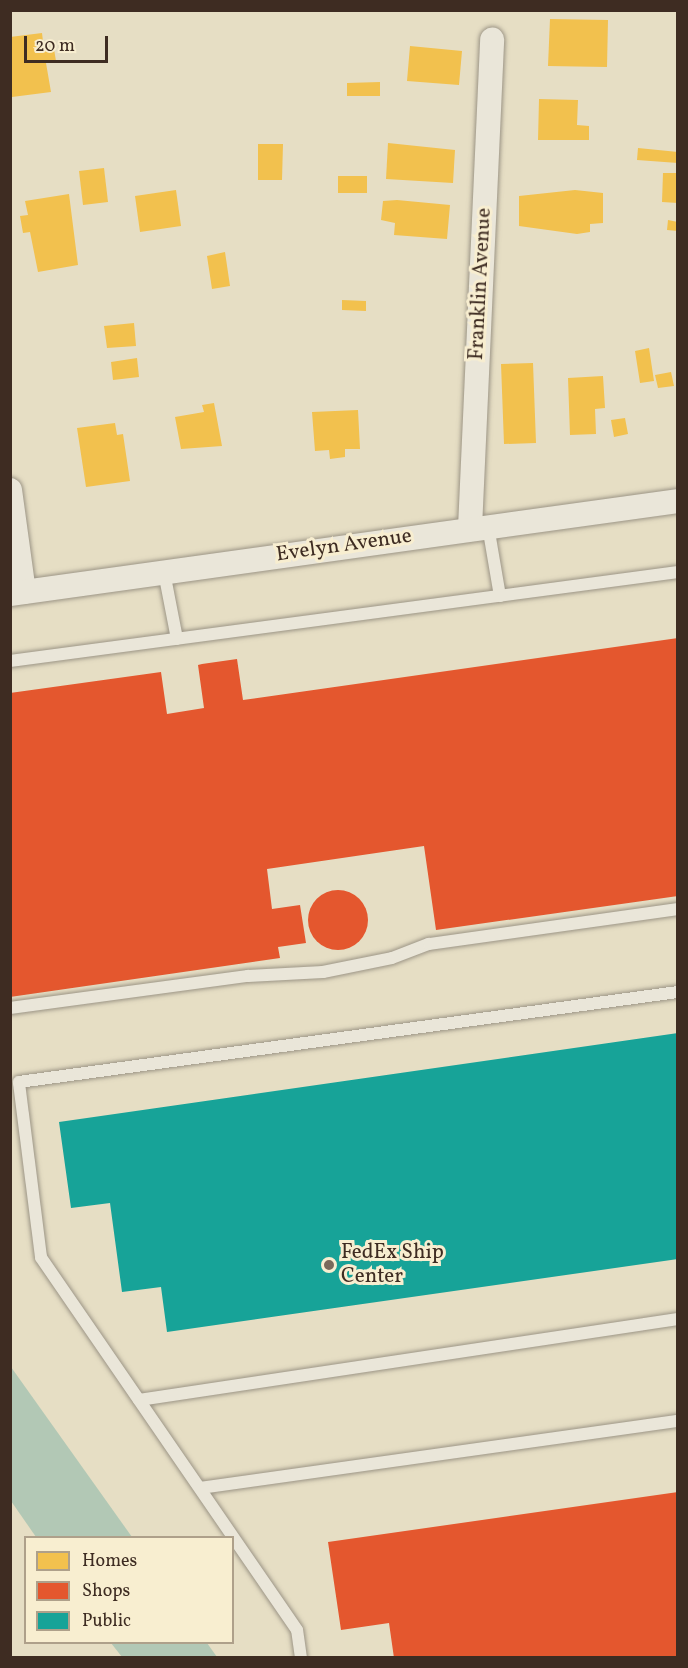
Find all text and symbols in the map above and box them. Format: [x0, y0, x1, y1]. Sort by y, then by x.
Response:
scale bar [27, 24, 111, 62]
text: 20 m [35, 34, 75, 59]
street label: Franklin Avenue [464, 207, 498, 361]
street label: Evelyn Avenue [275, 524, 413, 568]
place label: FedEx Ship Center [341, 1240, 444, 1290]
marker: FedEx Ship Center [322, 1258, 336, 1272]
legend [24, 1536, 234, 1644]
text: Homes [82, 1549, 137, 1574]
text: Shops [82, 1579, 130, 1604]
text: Public [82, 1609, 131, 1634]

